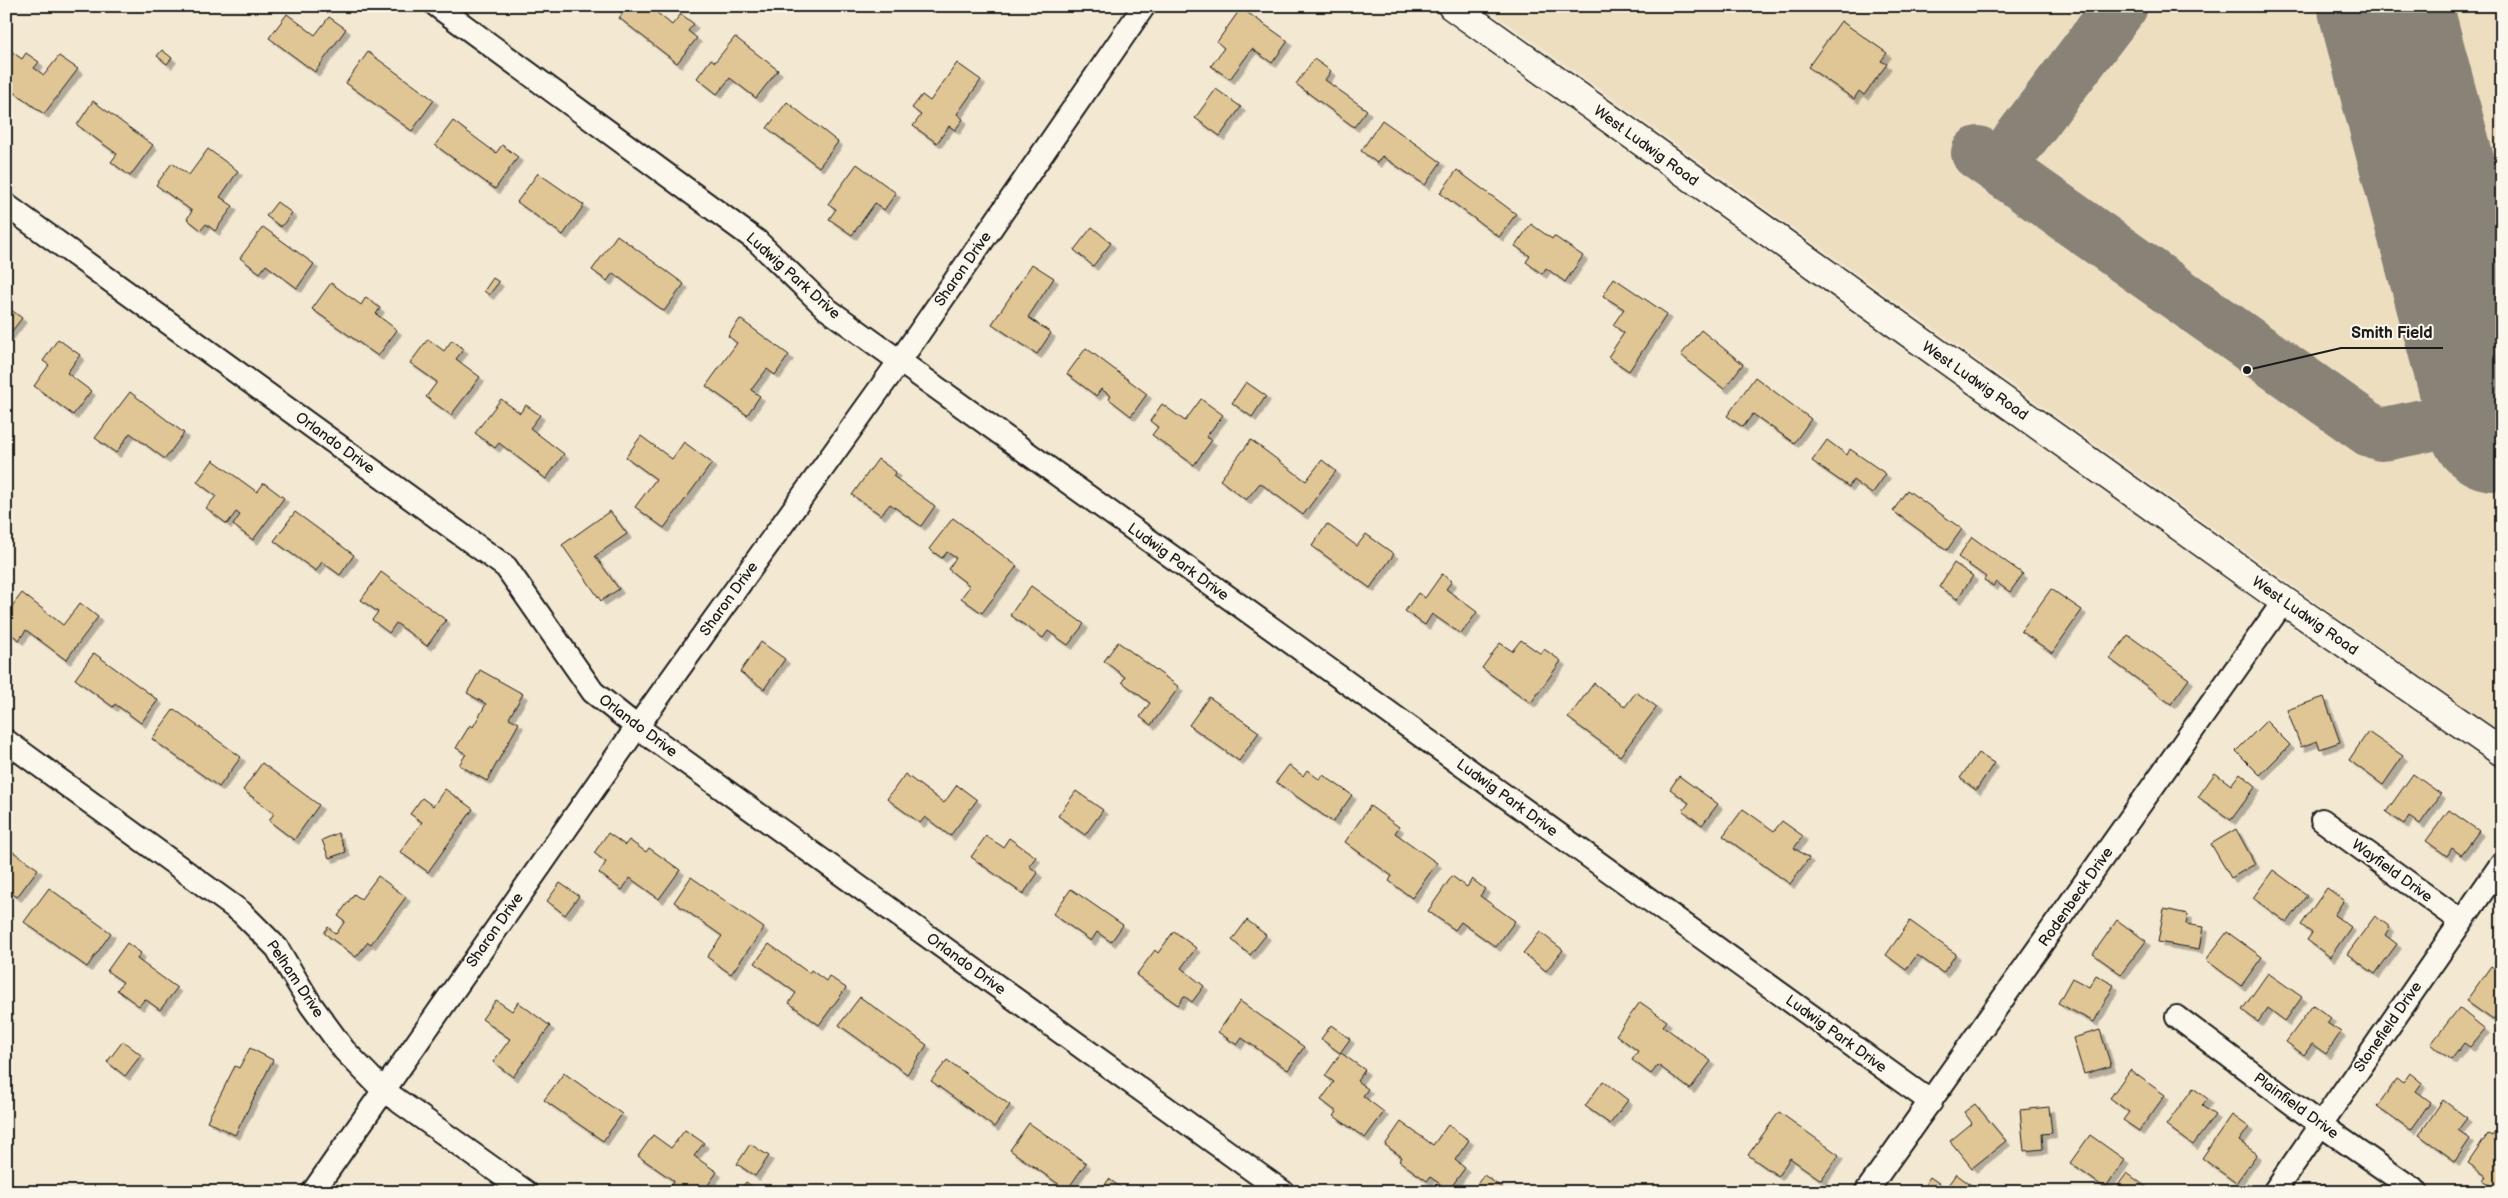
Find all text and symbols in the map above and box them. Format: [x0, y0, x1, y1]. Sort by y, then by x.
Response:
street label: West Ludwig Road [1590, 101, 1702, 191]
street label: Sharon Drive [930, 228, 996, 310]
street label: Ludwig Park Drive [742, 229, 844, 324]
callout: Smith Field [2341, 317, 2443, 348]
text: Smith Field [2351, 324, 2433, 343]
street label: West Ludwig Road [1918, 337, 2032, 425]
street label: Orlando Drive [292, 408, 378, 478]
street label: Ludwig Park Drive [1124, 519, 1232, 605]
street label: Sharon Drive [696, 558, 762, 640]
street label: West Ludwig Road [2248, 572, 2362, 660]
street label: Orlando Drive [595, 690, 681, 762]
street label: Ludwig Park Drive [1453, 755, 1561, 841]
street label: Wayfield Drive [2348, 835, 2436, 907]
street label: Rodenbeck Drive [2035, 843, 2117, 950]
street label: Sharon Drive [462, 889, 528, 971]
street label: Orlando Drive [923, 929, 1009, 999]
street label: Pelham Drive [262, 937, 328, 1022]
street label: Stonefield Drive [2350, 978, 2426, 1076]
street label: Ludwig Park Drive [1782, 991, 1890, 1077]
street label: Plainfield Drive [2250, 1069, 2342, 1143]

